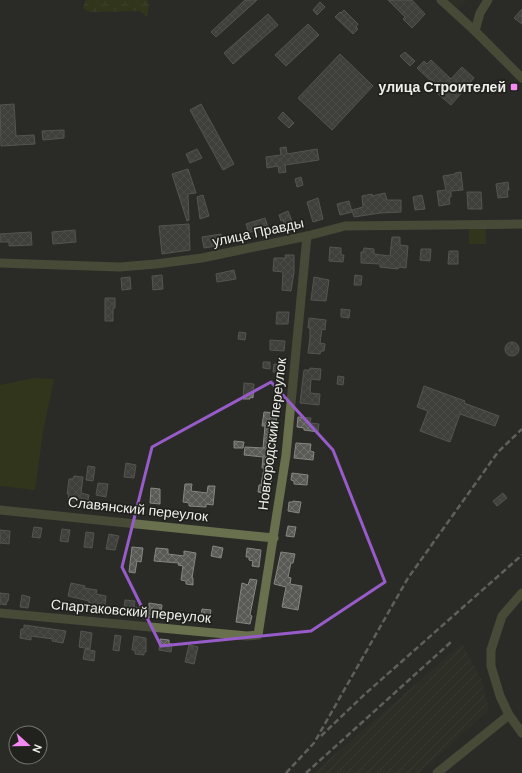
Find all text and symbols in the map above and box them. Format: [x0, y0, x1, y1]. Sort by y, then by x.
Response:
place label: улица Строителей [379, 78, 506, 96]
marker: улица Строителей [509, 82, 519, 92]
street label: улица Правды [210, 213, 306, 251]
street label: Новгородский переулок [254, 356, 290, 511]
street label: Славянский переулок [67, 493, 210, 525]
street label: Спартаковский переулок [50, 595, 213, 627]
north arrow [8, 725, 48, 765]
text: N [29, 742, 45, 755]

